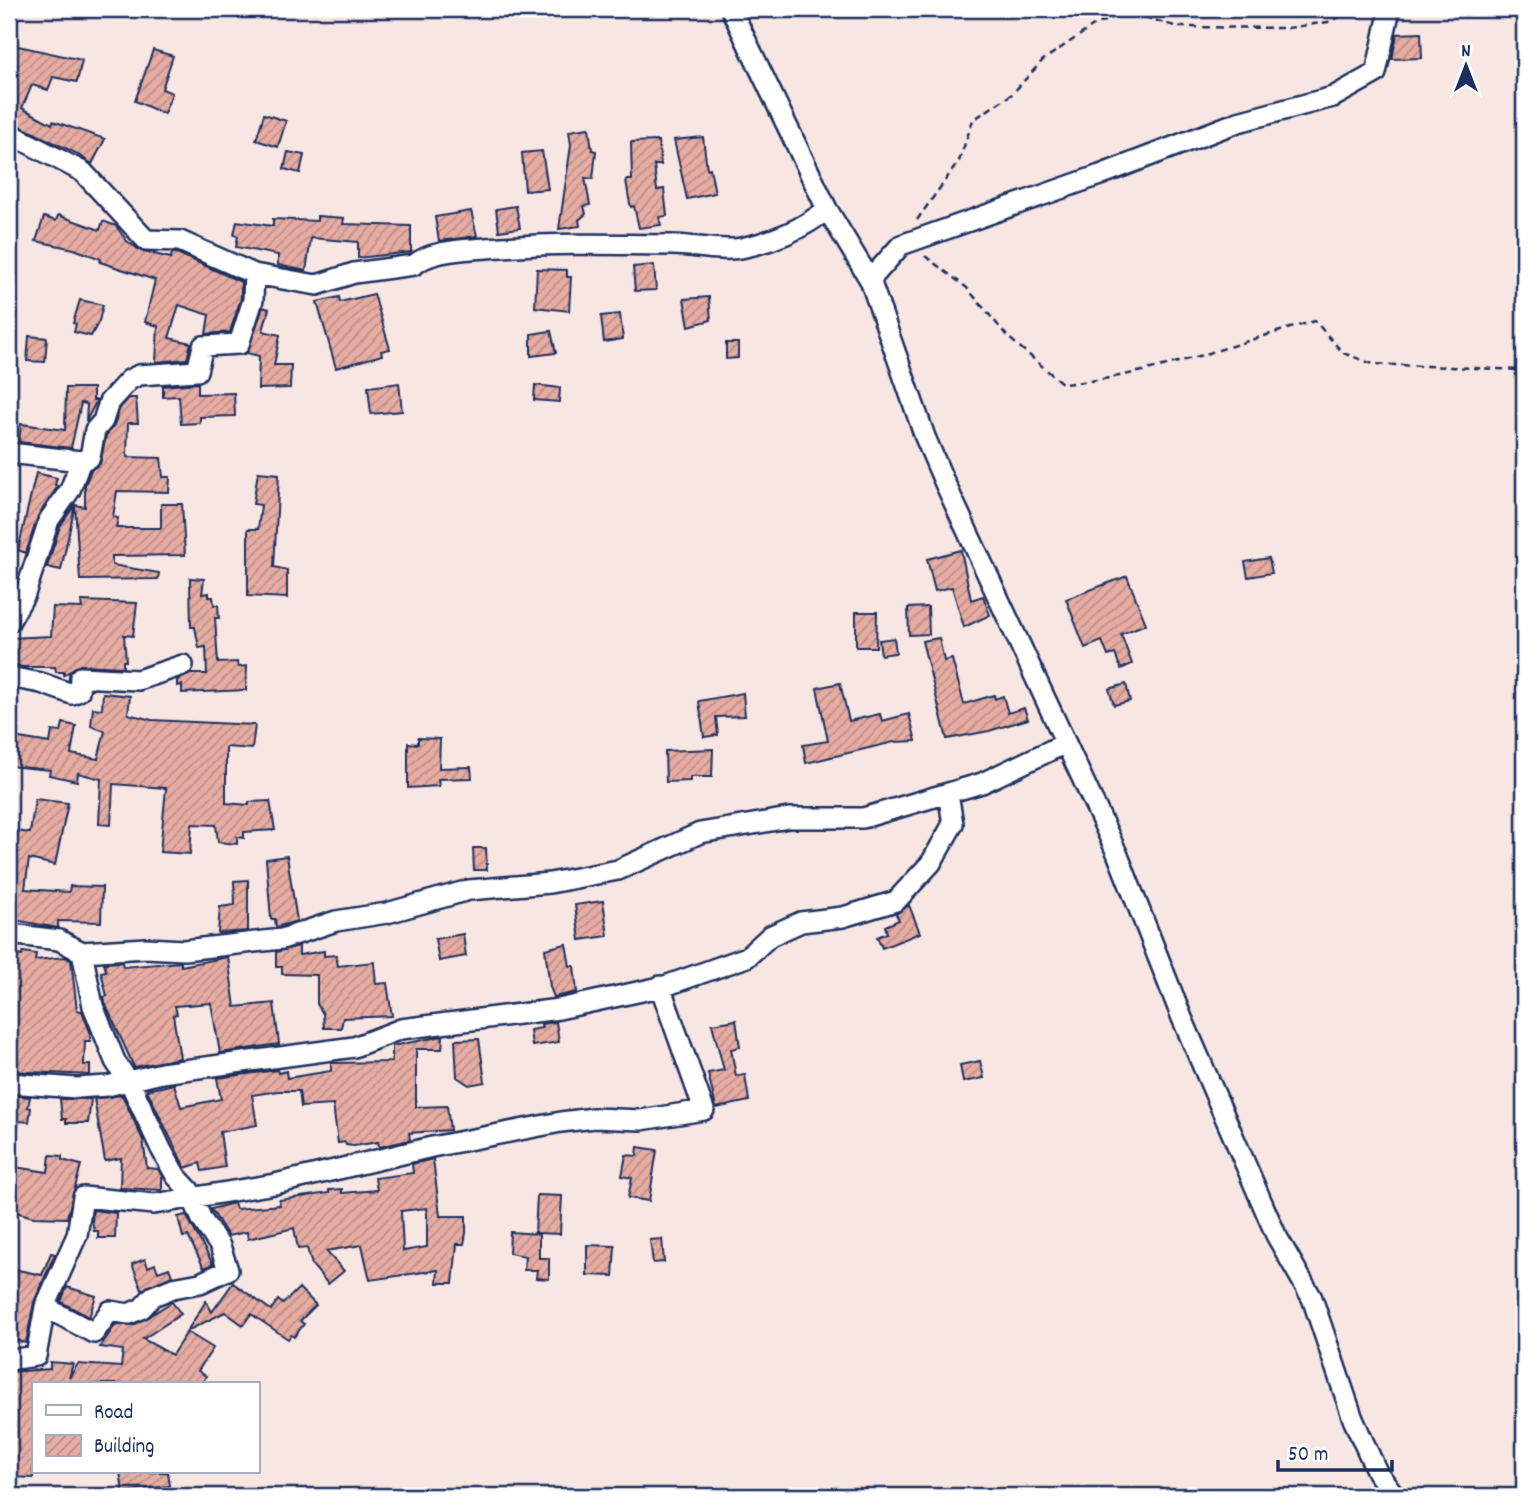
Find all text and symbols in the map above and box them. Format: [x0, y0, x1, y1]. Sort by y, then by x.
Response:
north arrow [1432, 32, 1502, 102]
text: N [1461, 39, 1471, 66]
legend [32, 1382, 259, 1474]
text: Road [94, 1399, 133, 1429]
scale bar [1278, 1428, 1391, 1472]
text: Building [94, 1433, 154, 1463]
text: 50 m [1288, 1441, 1328, 1471]

